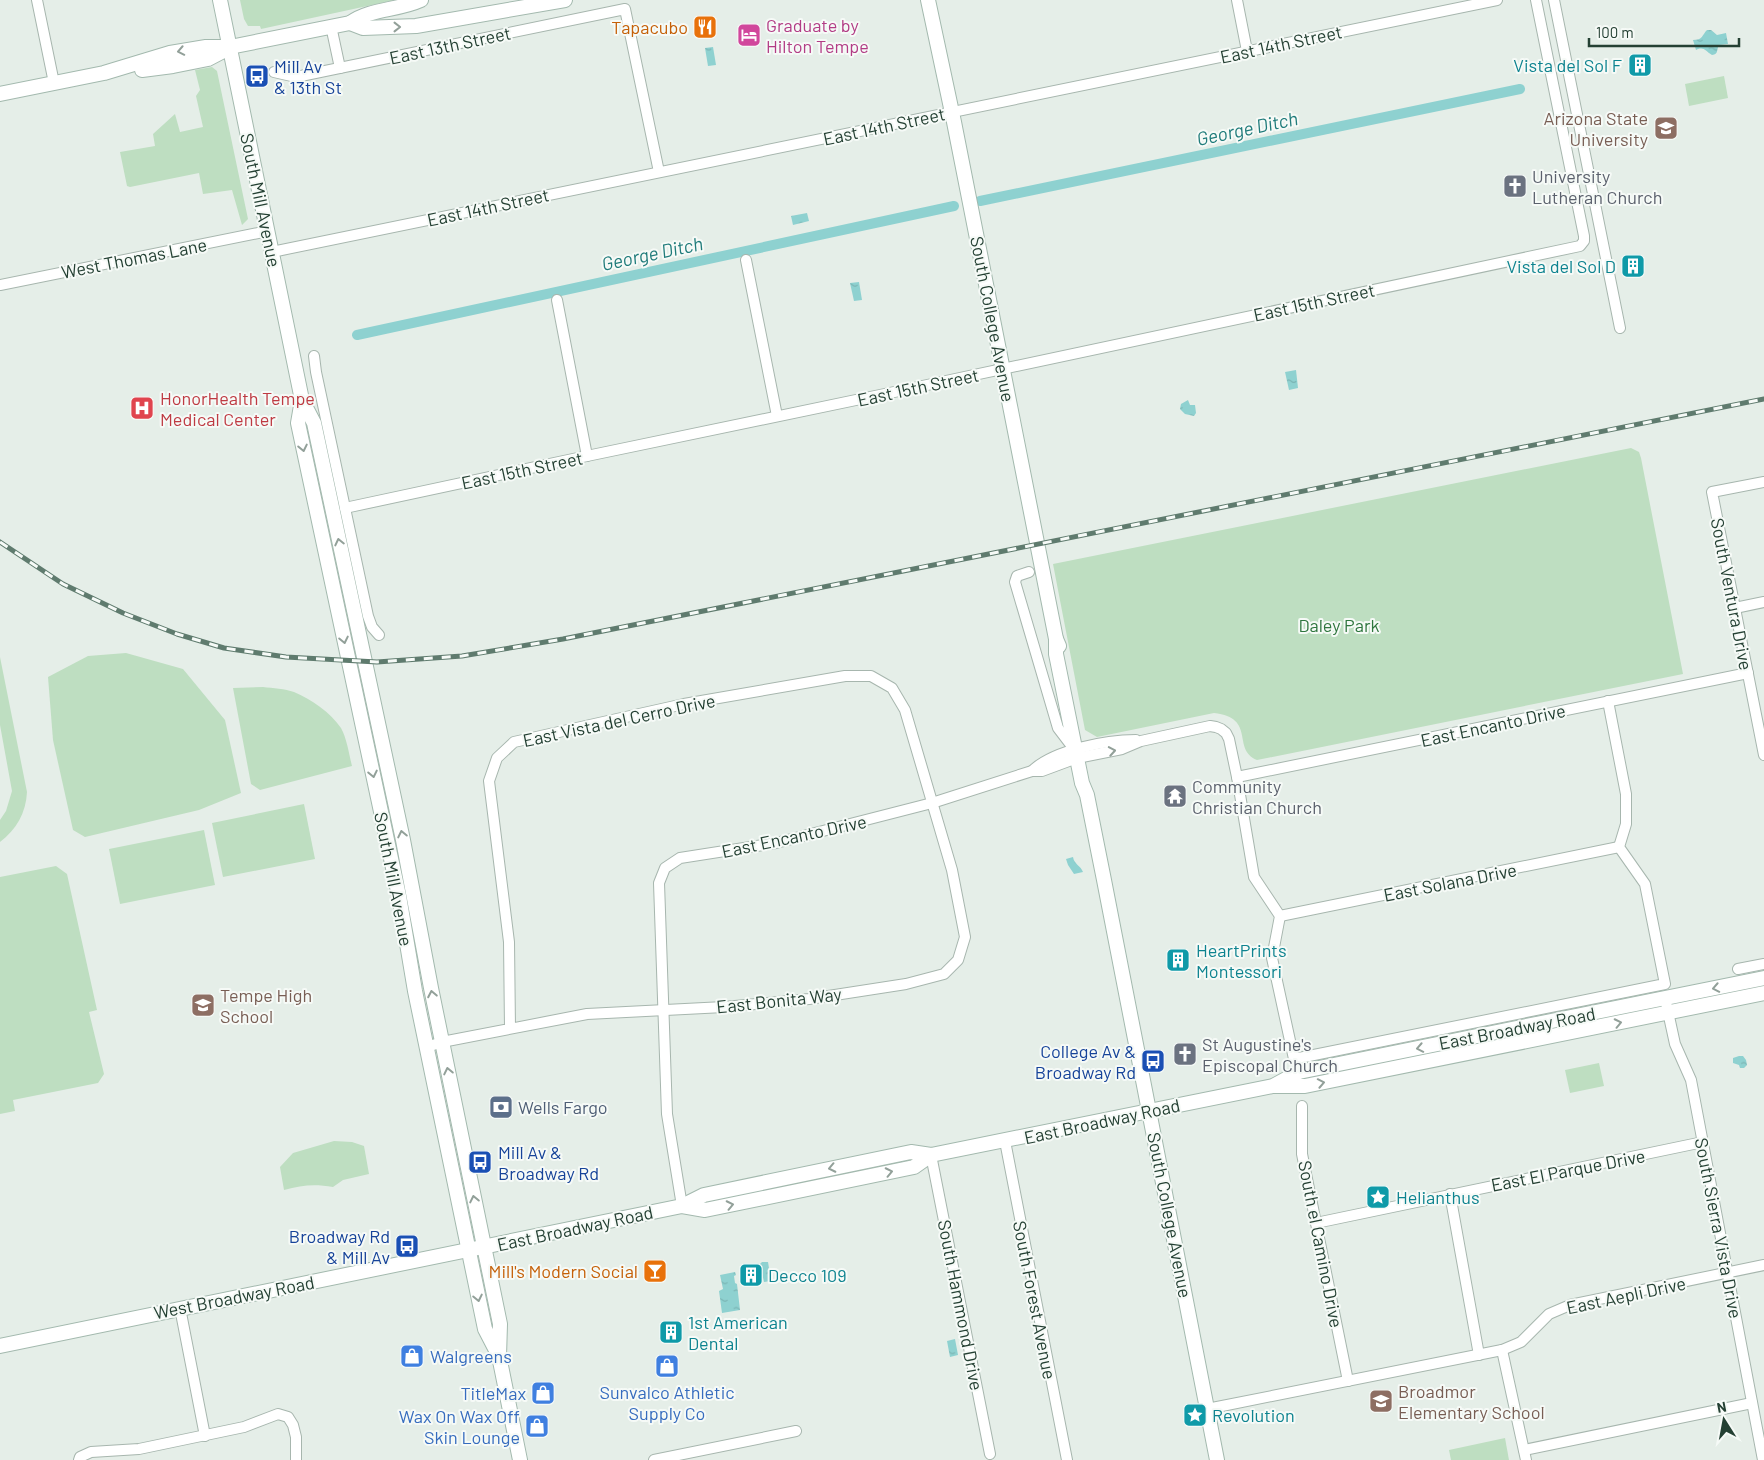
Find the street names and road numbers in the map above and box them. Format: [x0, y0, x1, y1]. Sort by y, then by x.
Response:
street label: East 14th Street [1218, 20, 1344, 68]
street label: East 13th Street [387, 21, 513, 69]
street label: East 14th Street [821, 102, 947, 150]
street label: South Mill Avenue [236, 131, 286, 269]
street label: East 14th Street [425, 183, 551, 231]
street label: West Thomas Lane [59, 233, 209, 283]
street label: South College Avenue [966, 234, 1020, 404]
street label: East 15th Street [1251, 278, 1377, 326]
street label: East 15th Street [855, 363, 981, 411]
street label: East 15th Street [459, 446, 585, 494]
street label: South Ventura Drive [1706, 516, 1758, 672]
street label: East Vista del Cerro Drive [521, 689, 717, 751]
street label: East Encanto Drive [1419, 699, 1567, 751]
street label: South Mill Avenue [370, 810, 418, 948]
street label: East Encanto Drive [720, 810, 868, 862]
street label: East Solana Drive [1382, 858, 1518, 906]
street label: East Bonita Way [715, 982, 843, 1018]
street label: East Broadway Road [1437, 1002, 1597, 1054]
street label: East Broadway Road [1022, 1094, 1182, 1148]
street label: South College Avenue [1143, 1130, 1197, 1300]
street label: South Sierra Vista Drive [1691, 1136, 1747, 1320]
street label: East El Parque Drive [1489, 1144, 1647, 1196]
street label: South el Camino Drive [1294, 1159, 1348, 1329]
street label: East Broadway Road [495, 1201, 655, 1255]
street label: South Hammond Drive [934, 1218, 988, 1392]
street label: South Forest Avenue [1009, 1219, 1061, 1381]
street label: West Broadway Road [152, 1271, 316, 1323]
street label: East Aepli Drive [1564, 1272, 1688, 1318]

